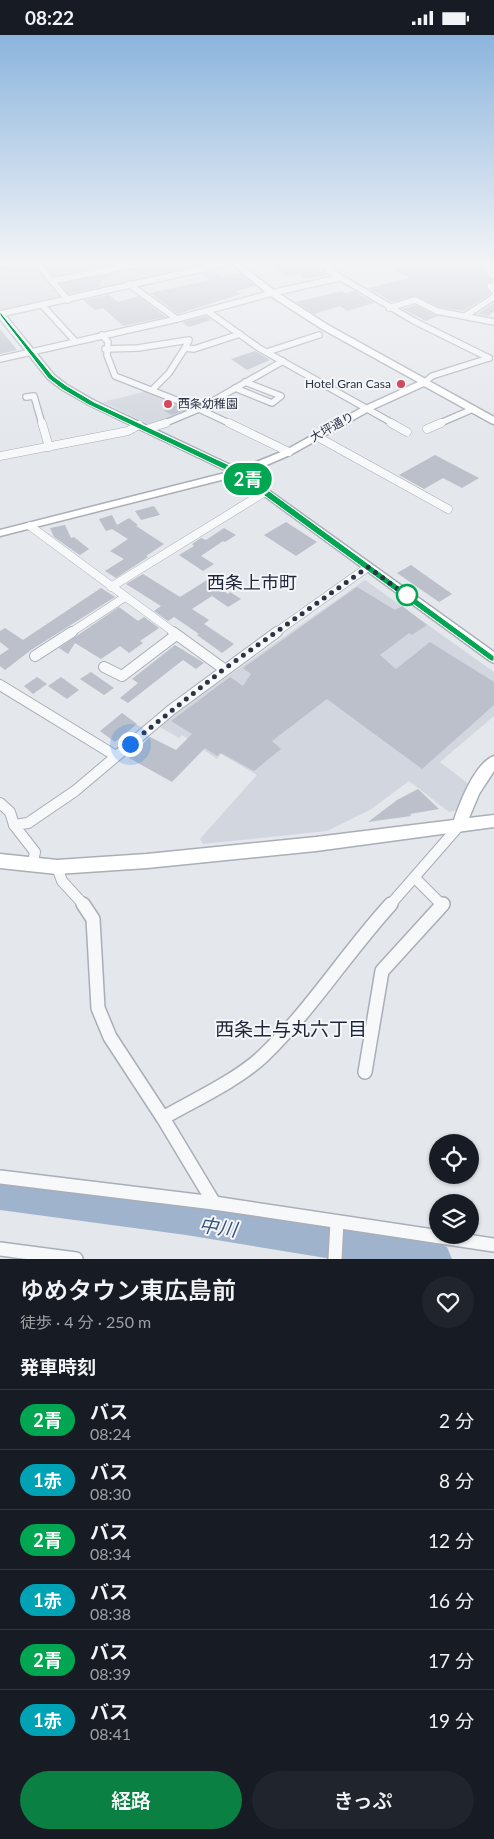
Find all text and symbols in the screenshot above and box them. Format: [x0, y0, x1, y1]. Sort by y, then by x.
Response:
text: 08:22 [25, 6, 74, 29]
place label: Hotel Gran Casa [305, 376, 391, 391]
marker: Hotel Gran Casa [395, 378, 407, 390]
place label: 西条幼稚園 [178, 396, 238, 411]
marker: 西条幼稚園 [162, 398, 174, 410]
street label: 大坪通り [307, 408, 356, 445]
line badge: 2青 [226, 463, 270, 495]
text: 2青 [234, 468, 262, 490]
district label: 西条上市町 [207, 571, 297, 593]
unlabelled marker [396, 584, 418, 606]
your location [118, 732, 143, 757]
district label: 西条土与丸六丁目 [215, 1017, 367, 1040]
map controls [429, 1134, 479, 1244]
button: locate [429, 1134, 479, 1184]
button: layers [429, 1194, 479, 1244]
water label: 中川 [198, 1212, 240, 1241]
text: ゆめタウン東広島前 [20, 1275, 236, 1304]
button: heart [422, 1276, 474, 1328]
text: 徒歩 · 4 分 · 250 m [20, 1312, 151, 1331]
text: 発車時刻 [20, 1355, 96, 1378]
text: バス [90, 1400, 128, 1423]
text: 2青 [33, 1409, 62, 1431]
text: 2 分 [439, 1409, 474, 1432]
text: 08:24 [90, 1424, 131, 1443]
text: バス [90, 1460, 128, 1483]
text: 1赤 [33, 1469, 62, 1491]
text: 8 分 [439, 1469, 474, 1492]
text: 08:30 [90, 1484, 131, 1503]
text: バス [90, 1520, 128, 1543]
text: 2青 [33, 1529, 62, 1551]
text: 12 分 [428, 1529, 474, 1552]
text: 08:34 [90, 1544, 131, 1563]
text: バス [90, 1580, 128, 1603]
text: 1赤 [33, 1589, 62, 1611]
text: 16 分 [428, 1589, 474, 1612]
text: 08:38 [90, 1604, 131, 1623]
text: バス [90, 1640, 128, 1663]
text: 2青 [33, 1649, 62, 1671]
text: 17 分 [428, 1649, 474, 1672]
text: 08:39 [90, 1664, 131, 1683]
text: バス [90, 1700, 128, 1723]
text: 1赤 [33, 1709, 62, 1731]
text: 19 分 [428, 1709, 474, 1732]
text: 08:41 [90, 1724, 131, 1743]
button: 経路 [20, 1771, 242, 1829]
button: きっぷ [252, 1771, 474, 1829]

